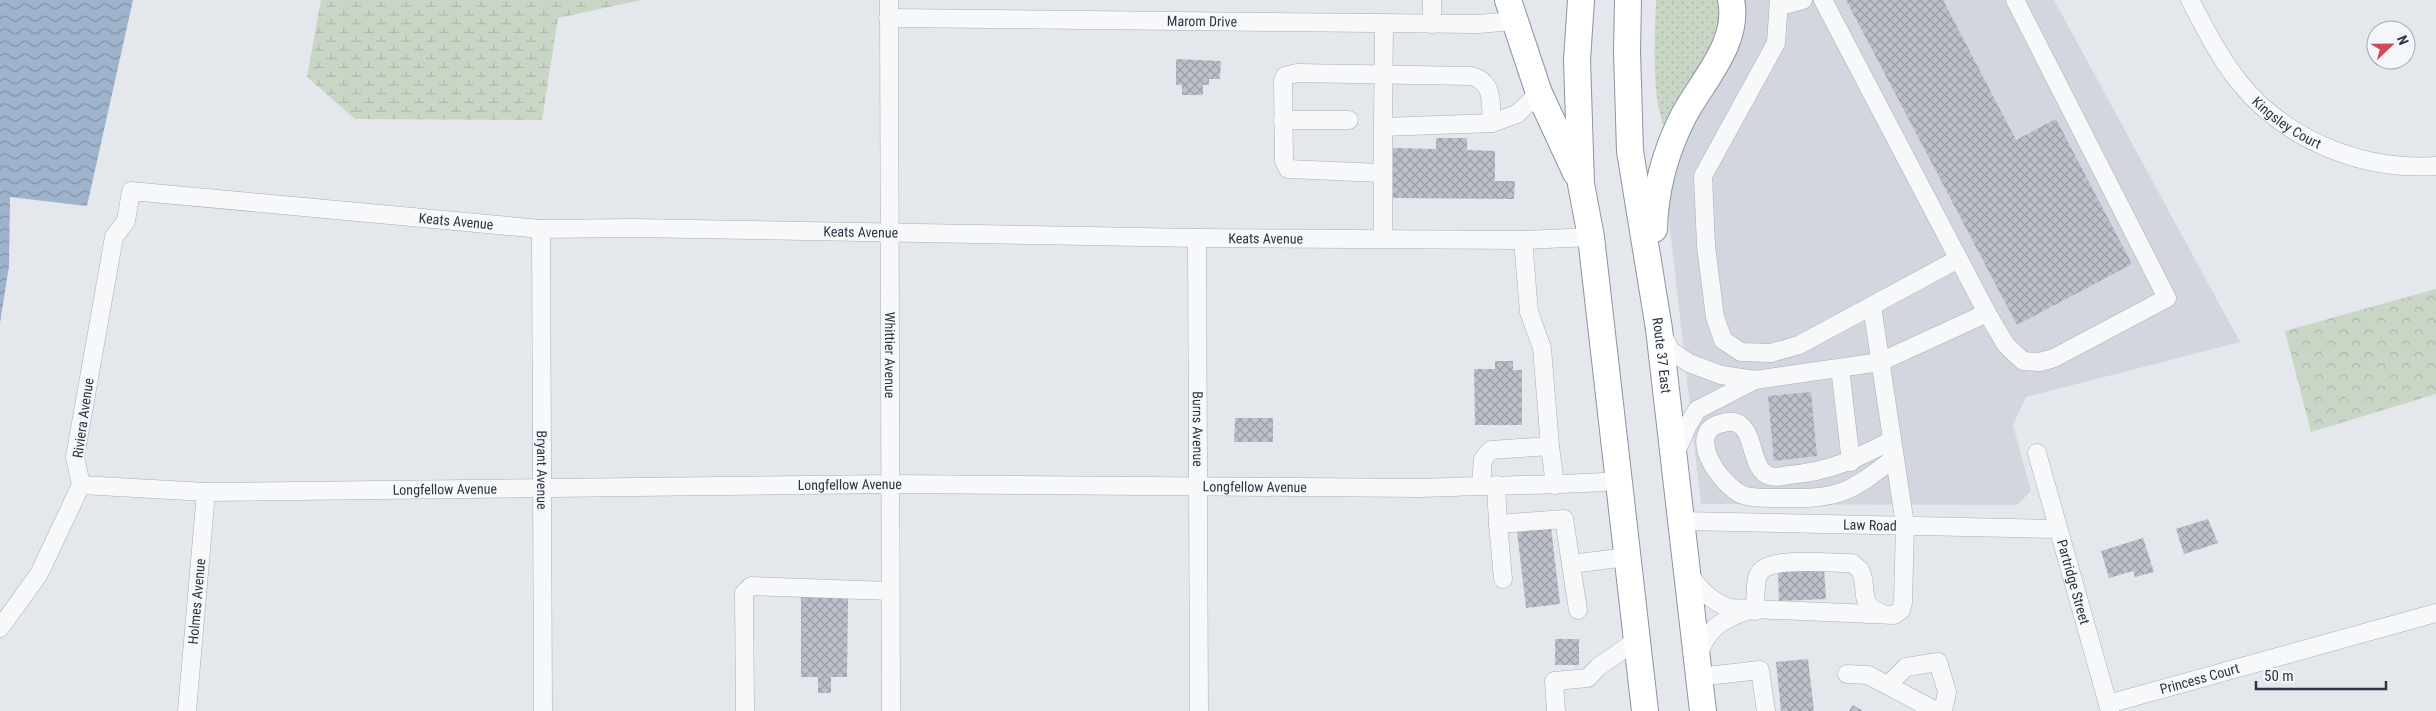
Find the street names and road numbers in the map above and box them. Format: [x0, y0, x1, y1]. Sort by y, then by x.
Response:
street label: Marom Drive [1167, 13, 1238, 30]
street label: Kingsley Court [2249, 93, 2324, 152]
street label: Keats Avenue [418, 210, 495, 233]
street label: Keats Avenue [823, 223, 899, 241]
street label: Keats Avenue [1228, 230, 1304, 247]
street label: Whittier Avenue [882, 312, 898, 399]
street label: Route 37 East [1649, 316, 1674, 394]
street label: Riviera Avenue [69, 377, 97, 459]
street label: Burns Avenue [1190, 391, 1206, 467]
street label: Bryant Avenue [534, 430, 550, 510]
street label: Longfellow Avenue [797, 476, 902, 493]
street label: Longfellow Avenue [1203, 478, 1307, 495]
street label: Longfellow Avenue [393, 481, 497, 498]
street label: Law Road [1843, 516, 1897, 534]
street label: Partridge Street [2054, 538, 2093, 626]
street label: Holmes Avenue [185, 557, 208, 645]
street label: Princess Court [2158, 660, 2241, 697]

